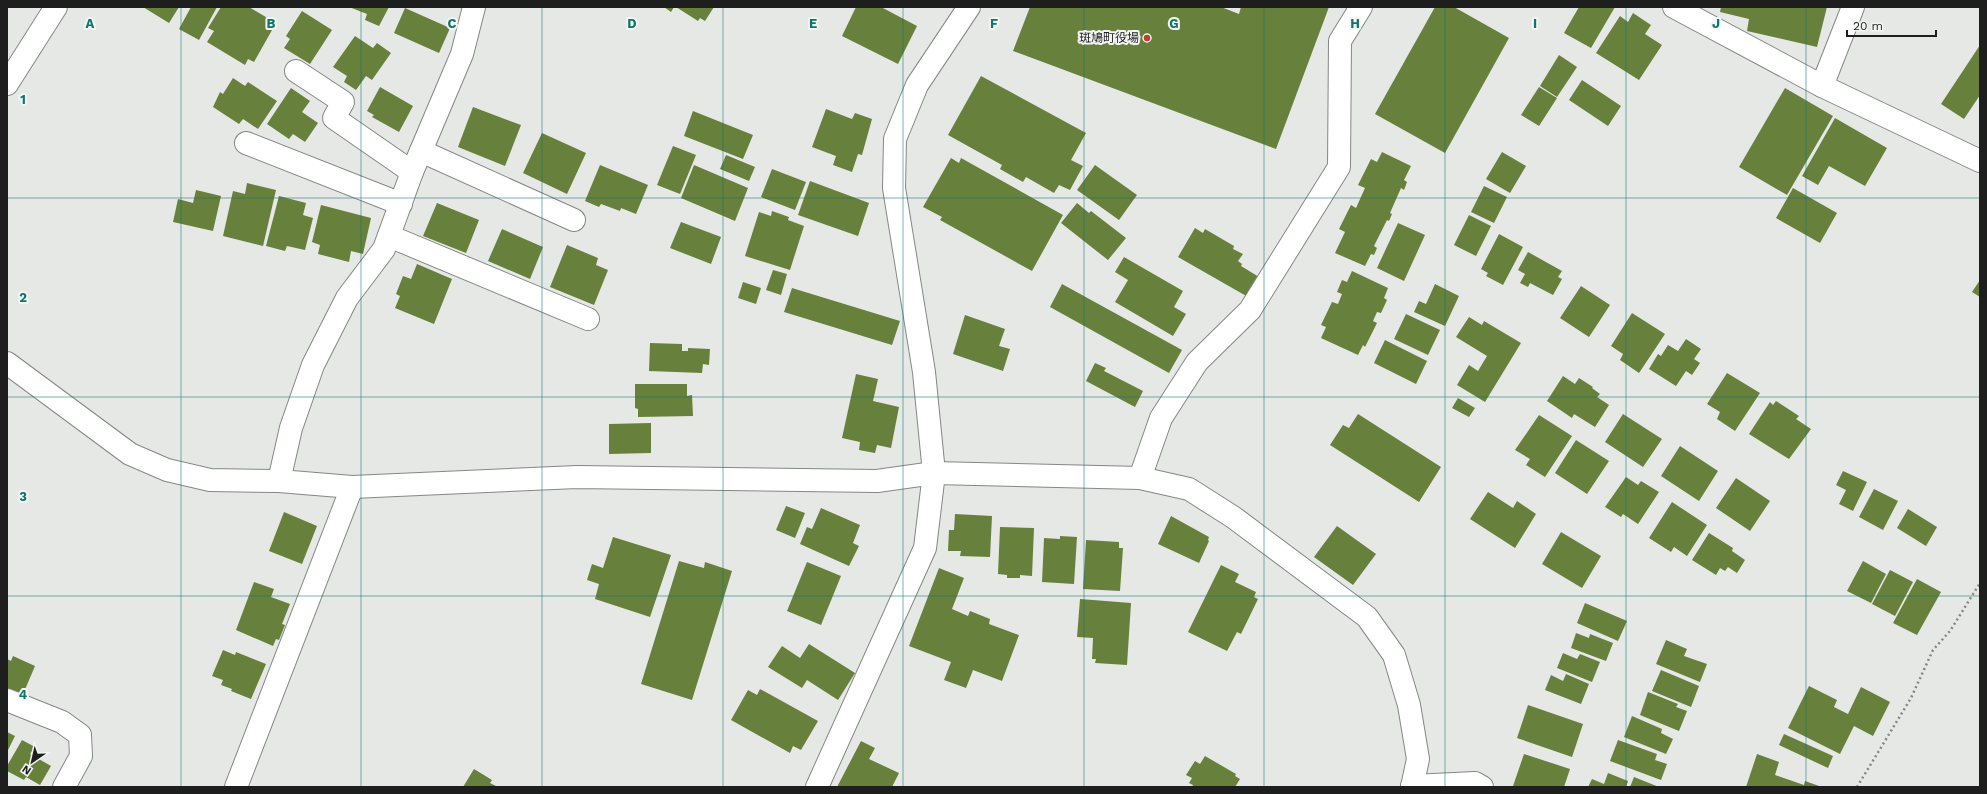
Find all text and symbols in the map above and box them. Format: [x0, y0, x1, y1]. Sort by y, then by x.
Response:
scale bar [1847, 12, 1936, 38]
text: A [86, 16, 95, 31]
text: B [267, 16, 276, 31]
text: C [448, 16, 457, 31]
text: D [627, 16, 637, 31]
text: E [809, 16, 817, 31]
text: F [990, 16, 998, 31]
text: G [1169, 16, 1179, 31]
text: H [1350, 16, 1360, 31]
text: I [1533, 16, 1537, 31]
text: J [1712, 16, 1720, 31]
text: 20 m [1853, 19, 1883, 33]
place label: 斑鳩町役場 [1079, 31, 1139, 45]
marker: 斑鳩町役場 [1142, 33, 1152, 43]
text: 1 [20, 92, 26, 107]
text: 2 [19, 290, 27, 305]
text: 3 [19, 489, 27, 504]
text: 4 [19, 687, 28, 702]
north arrow [12, 742, 52, 782]
text: N [20, 762, 34, 778]

